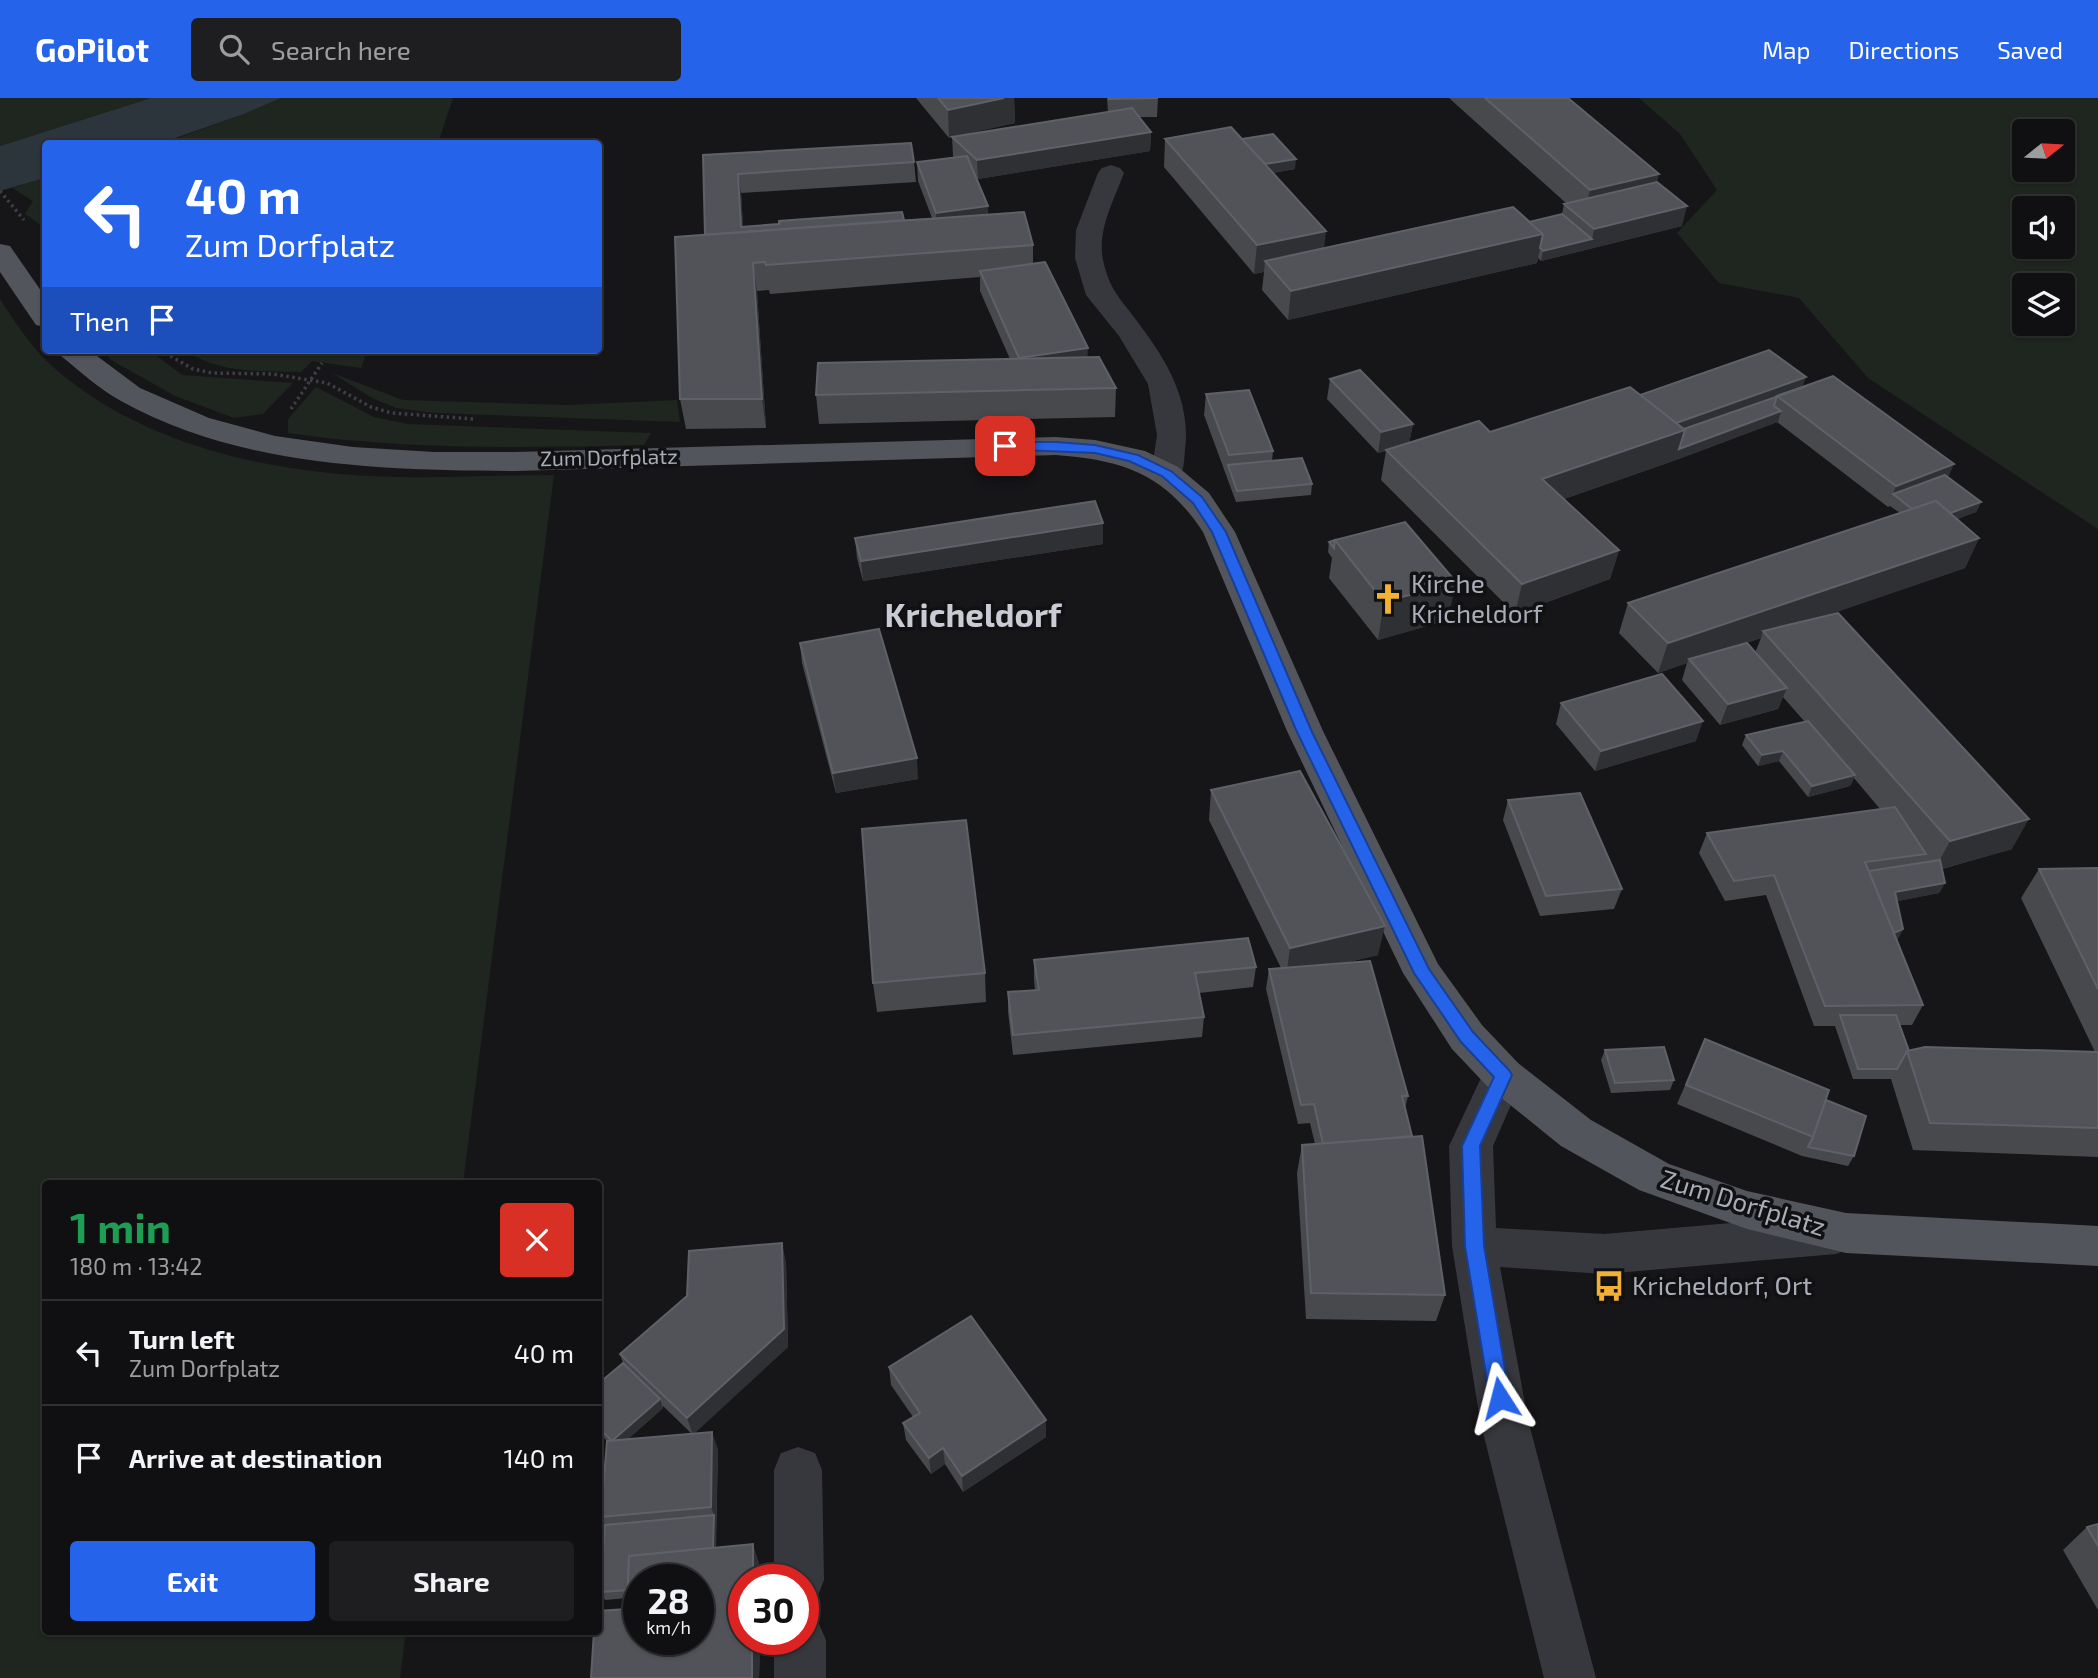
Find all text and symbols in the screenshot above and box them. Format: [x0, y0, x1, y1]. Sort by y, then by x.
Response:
search box [191, 18, 681, 81]
text: GoPilot [35, 29, 149, 69]
icon: search [215, 30, 253, 68]
text: Search here [271, 34, 411, 65]
text: Map [1762, 35, 1810, 64]
text: Directions [1848, 35, 1959, 64]
text: Saved [1997, 35, 2063, 64]
north arrow [2012, 119, 2076, 182]
map controls [2012, 119, 2075, 336]
text: 40 m [185, 165, 301, 224]
icon: left [70, 168, 161, 259]
button: sound [2012, 196, 2075, 259]
text: Zum Dorfplatz [185, 225, 395, 263]
button: layers [2012, 273, 2075, 336]
icon: arrive [143, 301, 181, 339]
text: Then [70, 305, 129, 336]
pin [975, 416, 1035, 476]
icon: arrive [986, 427, 1024, 465]
street label: Zum Dorfplatz [540, 443, 678, 470]
place label: Kirche Kricheldorf [1411, 567, 1544, 628]
church icon: Kirche Kricheldorf [1371, 582, 1405, 616]
district label: Kricheldorf [885, 594, 1063, 634]
street label: Zum Dorfplatz [1657, 1162, 1830, 1241]
text: 1 min [70, 1201, 171, 1251]
button: close [500, 1203, 574, 1277]
text: 180 m · 13:42 [70, 1252, 202, 1280]
bus stop icon: Kricheldorf, Ort [1592, 1269, 1626, 1303]
place label: Kricheldorf, Ort [1632, 1269, 1812, 1300]
text: Turn left [129, 1323, 235, 1354]
icon: left [70, 1334, 108, 1372]
text: 40 m [514, 1337, 574, 1368]
text: Zum Dorfplatz [129, 1354, 280, 1382]
position arrow [1463, 1361, 1537, 1435]
icon: arrive [70, 1439, 108, 1477]
text: Arrive at destination [129, 1442, 382, 1473]
text: 140 m [503, 1442, 574, 1473]
button: Exit [70, 1541, 315, 1621]
button: Share [329, 1541, 574, 1621]
speed limit sign: 30 [728, 1564, 819, 1655]
text: 28 [647, 1579, 690, 1621]
text: km/h [646, 1616, 691, 1638]

